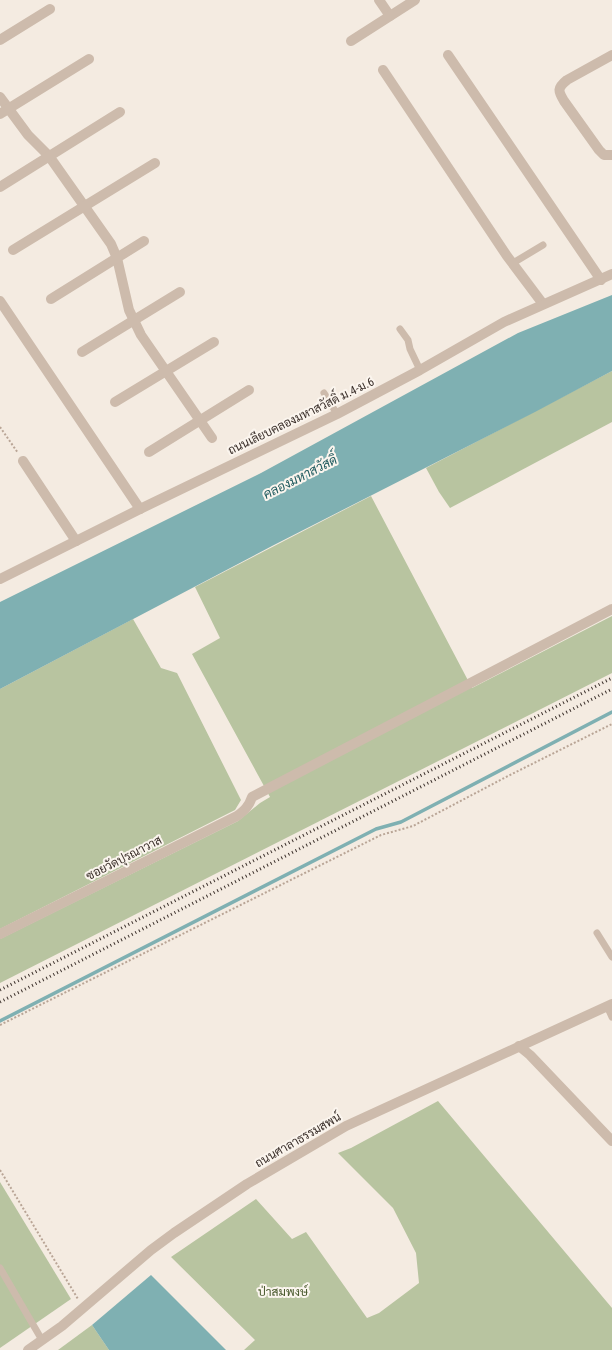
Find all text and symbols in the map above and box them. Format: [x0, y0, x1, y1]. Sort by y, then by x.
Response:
street label: ถนนเลียบคลองมหาสวัสดิ์ ม.4-ม.6 [224, 370, 376, 458]
water label: คลองมหาสวัสดิ์ [258, 446, 342, 502]
street label: ซอยวัดปุรณาวาส [84, 833, 165, 885]
street label: ถนนศาลาธรรมสพน์ [252, 1109, 344, 1170]
park label: ป่าสมพงษ์ [258, 1284, 309, 1299]

